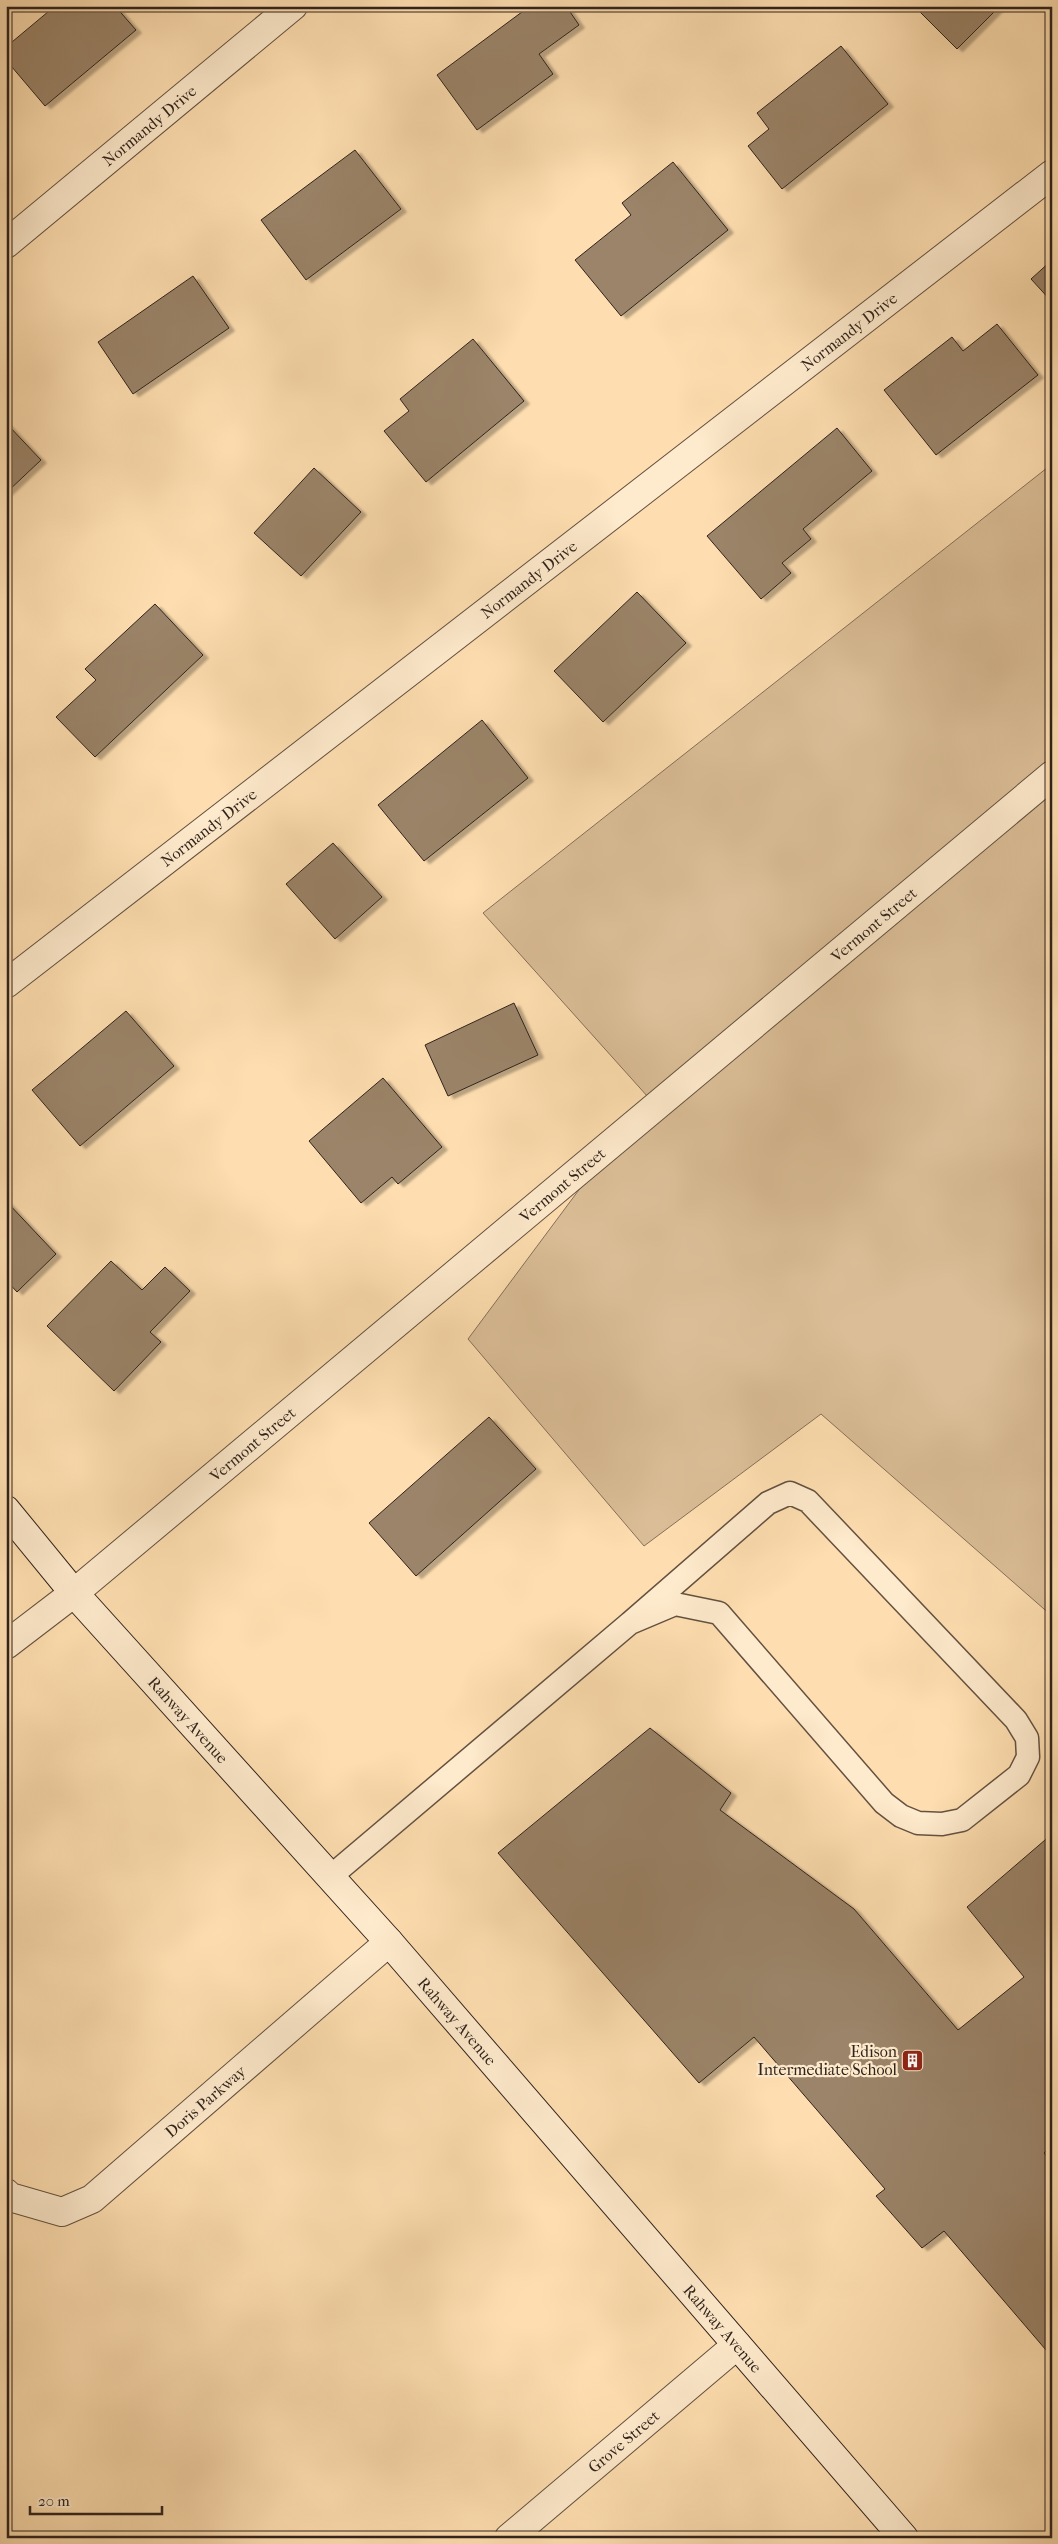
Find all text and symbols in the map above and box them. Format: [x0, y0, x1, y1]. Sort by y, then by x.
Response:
street label: Normandy Drive [98, 81, 200, 170]
street label: Normandy Drive [797, 288, 901, 374]
street label: Normandy Drive [477, 536, 580, 622]
street label: Normandy Drive [157, 784, 260, 870]
street label: Vermont Street [826, 883, 921, 966]
street label: Vermont Street [515, 1143, 609, 1227]
street label: Vermont Street [205, 1402, 299, 1486]
street label: Rahway Avenue [144, 1672, 232, 1767]
street label: Rahway Avenue [414, 1973, 501, 2069]
place label: Edison Intermediate School [757, 2042, 898, 2079]
building icon: Edison Intermediate School [901, 2048, 925, 2072]
street label: Doris Parkway [161, 2061, 250, 2141]
street label: Rahway Avenue [680, 2280, 766, 2376]
street label: Grove Street [584, 2405, 663, 2477]
scale bar [30, 2484, 162, 2516]
text: 20 m [38, 2492, 70, 2510]

